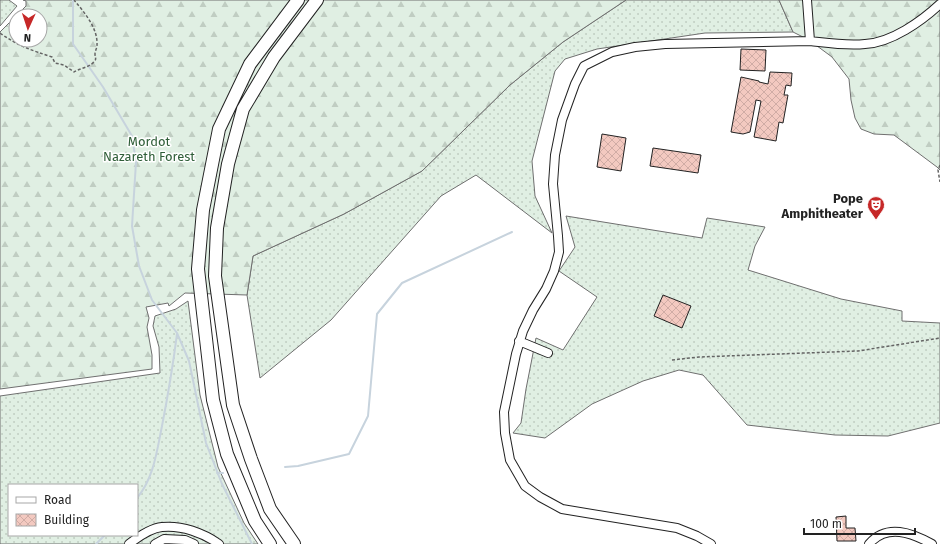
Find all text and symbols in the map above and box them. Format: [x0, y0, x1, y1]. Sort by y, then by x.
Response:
north arrow [8, 8, 48, 48]
text: N [24, 31, 31, 44]
park label: Mordot Nazareth Forest [103, 134, 195, 164]
place label: Pope Amphitheater [781, 191, 864, 221]
theatre icon: Pope Amphitheater [866, 195, 886, 220]
legend [8, 484, 138, 536]
text: Road [44, 493, 72, 507]
scale bar [804, 510, 915, 536]
text: Building [44, 513, 90, 527]
text: 100 m [810, 517, 842, 531]

